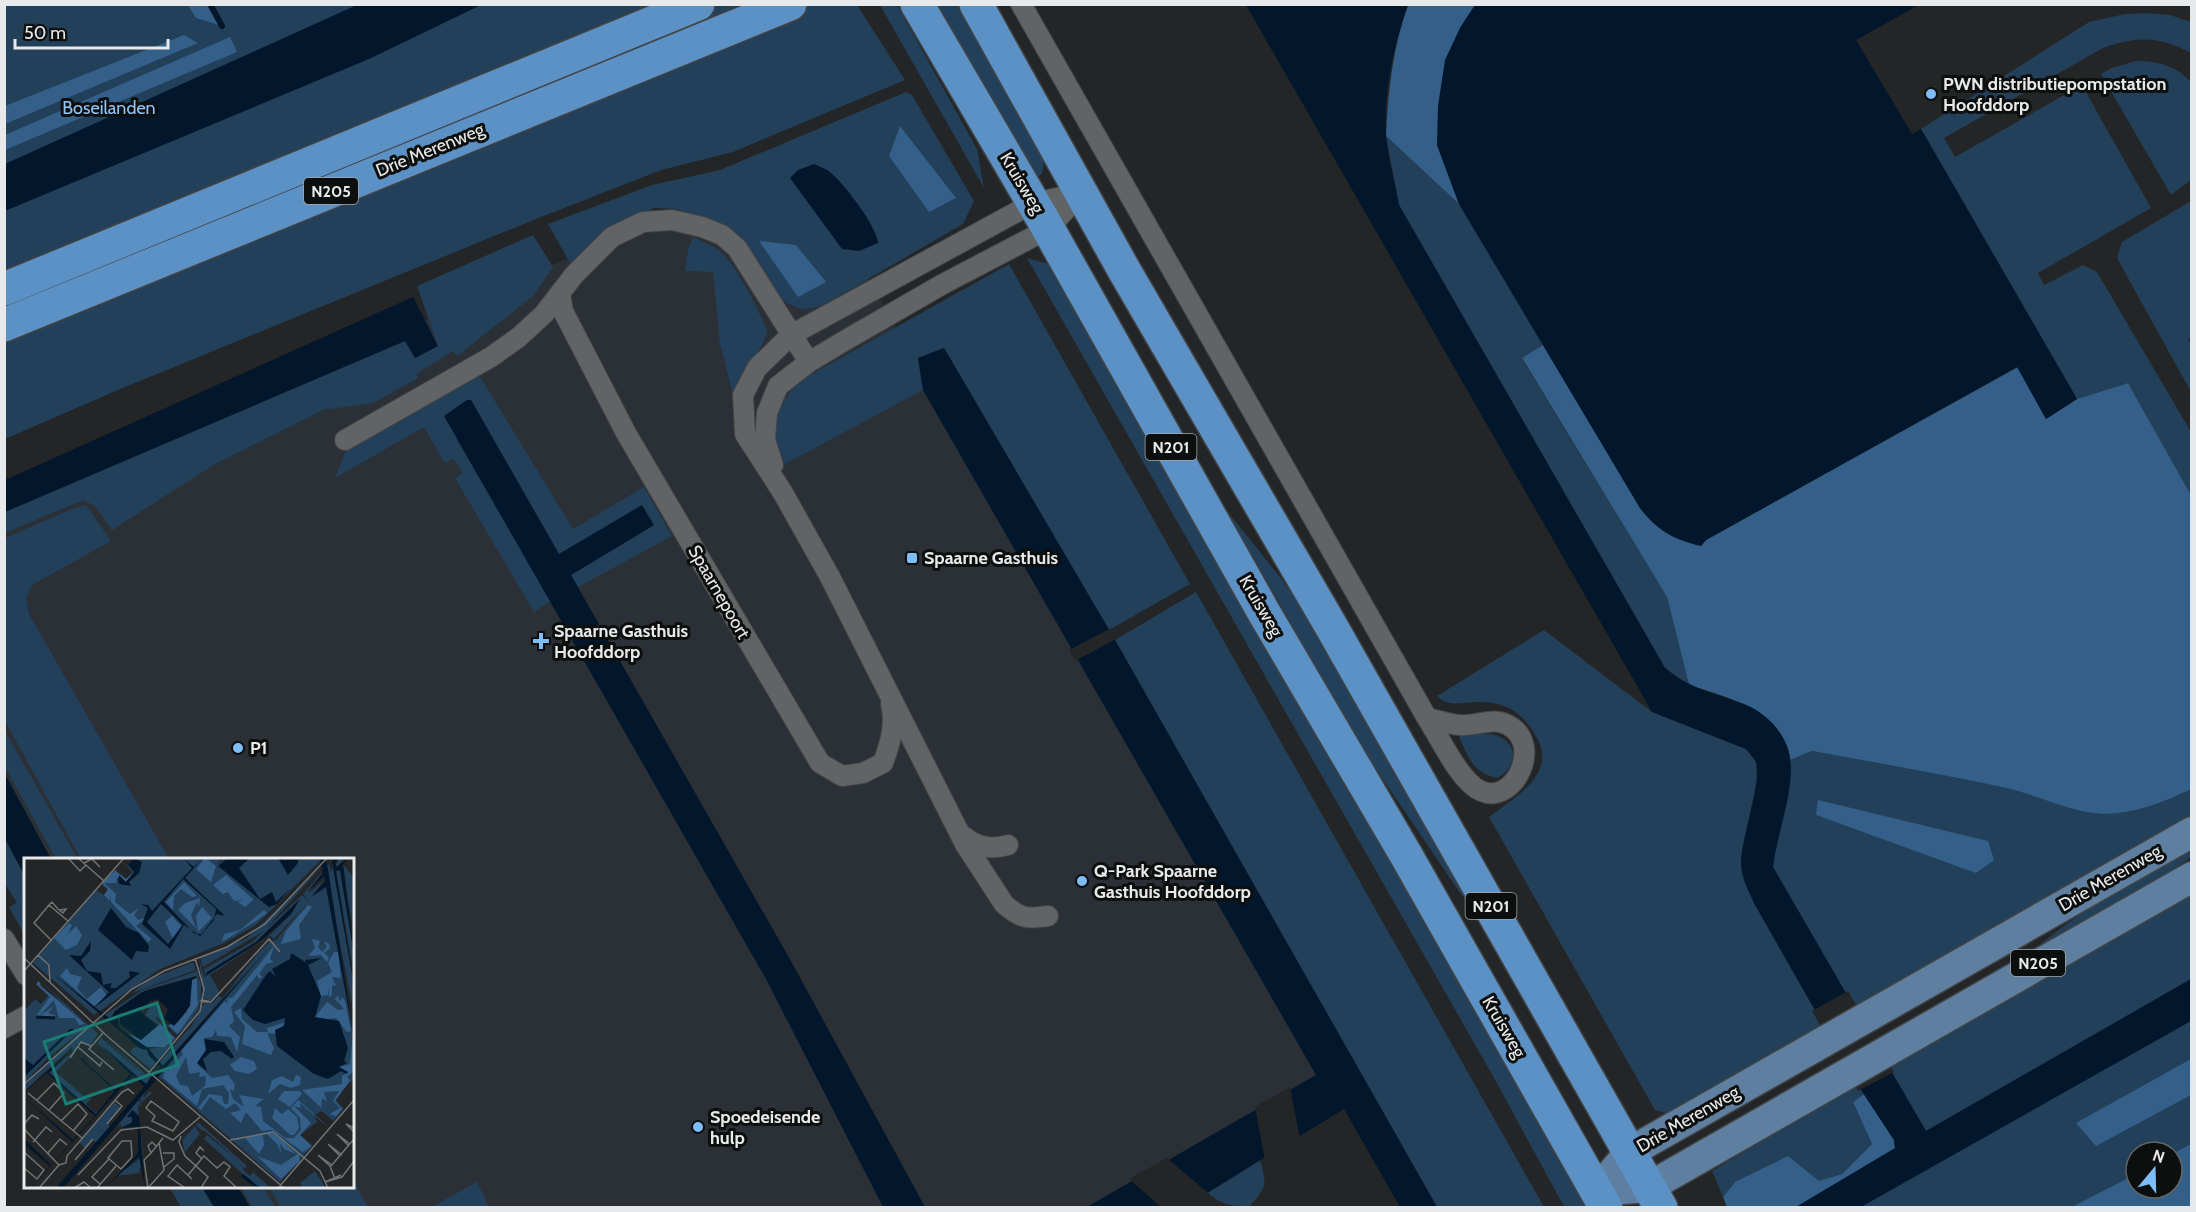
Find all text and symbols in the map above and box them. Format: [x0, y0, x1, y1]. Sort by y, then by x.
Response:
scale bar [15, 12, 168, 50]
text: 50 m [24, 22, 66, 44]
place label: PWN distributiepompstation Hoofddorp [1943, 73, 2166, 116]
marker: PWN distributiepompstation Hoofddorp [1924, 87, 1938, 101]
park label: Boseilanden [62, 97, 156, 119]
street label: Drie Merenweg [373, 118, 488, 182]
street label: Kruisweg [995, 148, 1049, 219]
road number: N205 [304, 178, 358, 204]
road number: N201 [1146, 434, 1196, 460]
street label: Spaarnepoort [683, 541, 755, 643]
place label: Spaarne Gasthuis [924, 547, 1059, 569]
marker: Spaarne Gasthuis [905, 551, 919, 565]
street label: Kruisweg [1235, 571, 1288, 642]
place label: Spaarne Gasthuis Hoofddorp [554, 620, 689, 663]
marker: Spaarne Gasthuis Hoofddorp [532, 632, 550, 650]
place label: P1 [250, 737, 267, 759]
marker: P1 [231, 741, 245, 755]
street label: Drie Merenweg [2055, 839, 2166, 916]
inset map [24, 858, 354, 1188]
place label: Q-Park Spaarne Gasthuis Hoofddorp [1094, 860, 1251, 903]
marker: Q-Park Spaarne Gasthuis Hoofddorp [1075, 874, 1089, 888]
road number: N201 [1466, 893, 1516, 919]
road number: N205 [2011, 950, 2065, 976]
street label: Kruisweg [1478, 992, 1531, 1063]
street label: Drie Merenweg [1633, 1080, 1744, 1157]
place label: Spoedeisende hulp [710, 1106, 820, 1149]
marker: Spoedeisende hulp [691, 1120, 705, 1134]
north arrow [2124, 1140, 2184, 1200]
text: N [2150, 1145, 2167, 1167]

